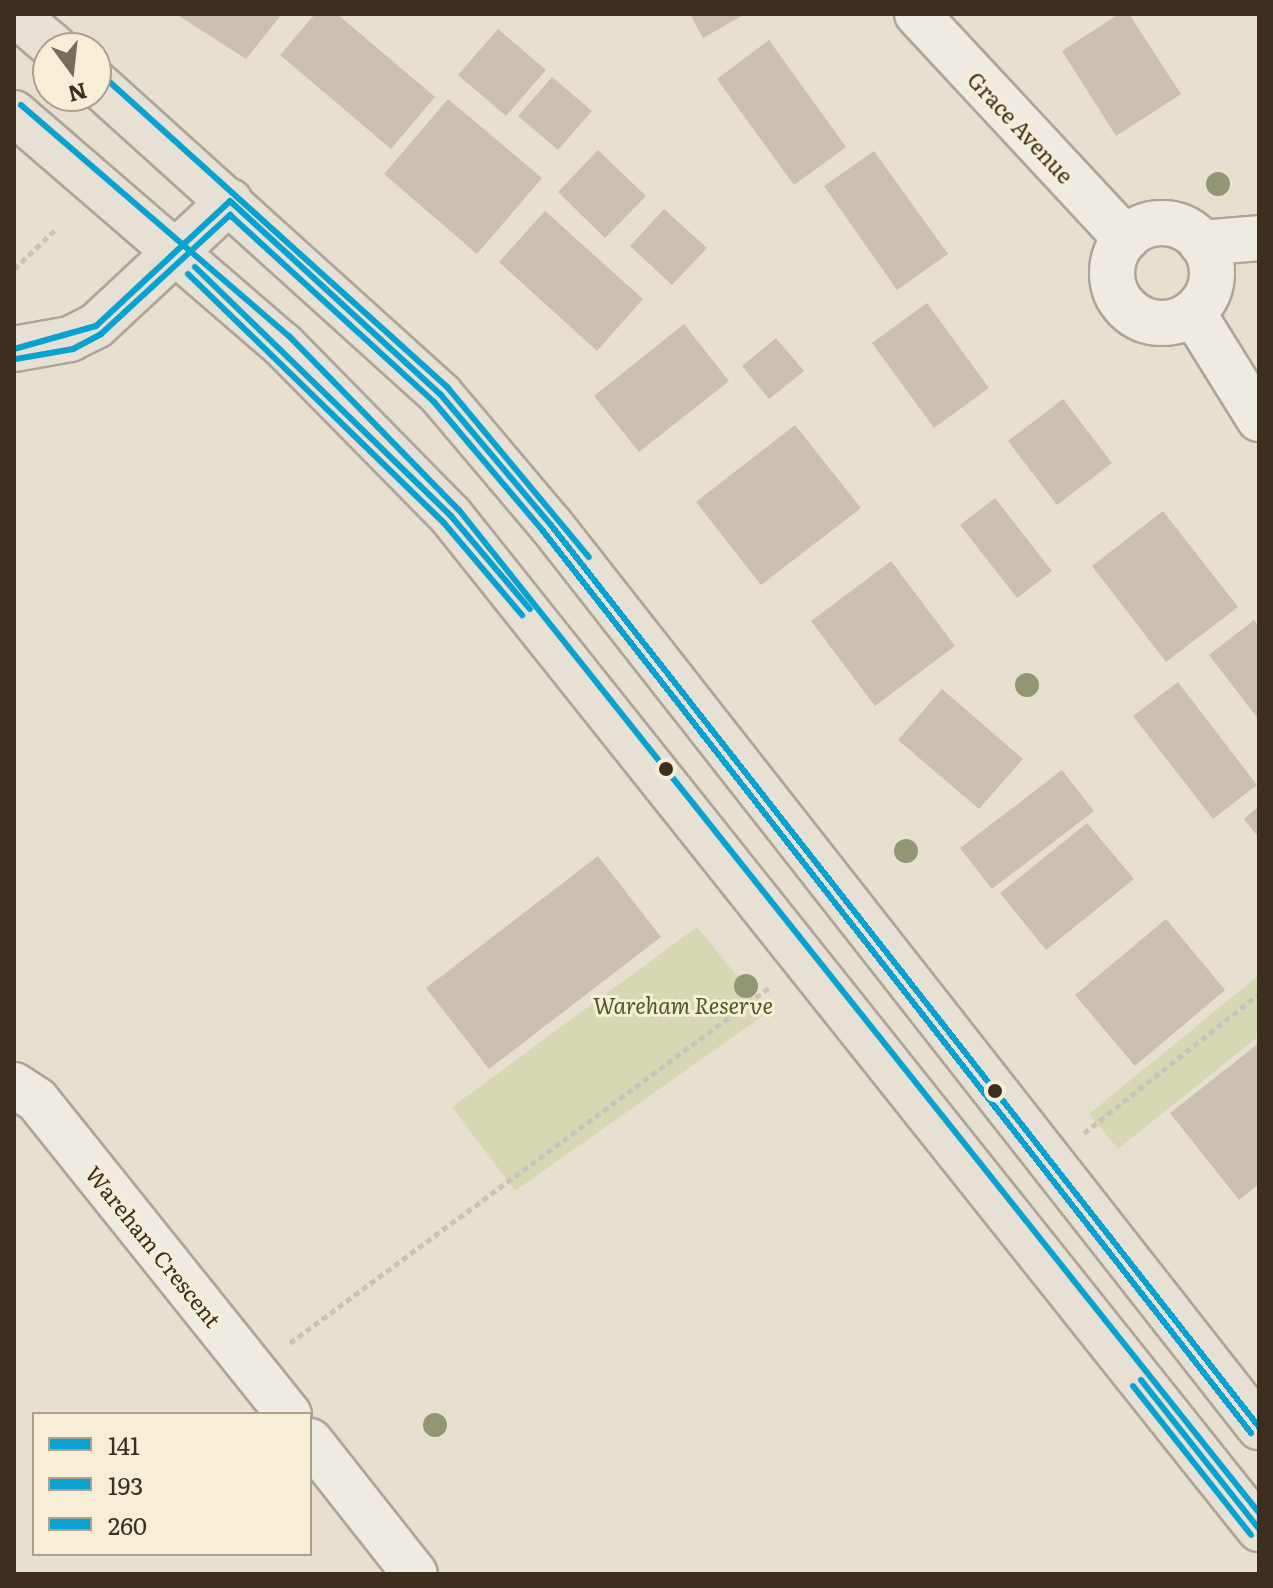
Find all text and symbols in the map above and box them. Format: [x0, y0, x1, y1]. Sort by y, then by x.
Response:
north arrow [32, 32, 112, 112]
street label: Grace Avenue [963, 66, 1079, 188]
text: N [65, 75, 91, 112]
unlabelled marker [658, 761, 674, 777]
park label: Wareham Reserve [593, 992, 773, 1018]
unlabelled marker [987, 1083, 1003, 1099]
street label: Wareham Crescent [81, 1160, 227, 1332]
legend [32, 1412, 312, 1556]
text: 141 [108, 1427, 140, 1462]
text: 193 [108, 1467, 143, 1502]
text: 260 [108, 1507, 147, 1542]

